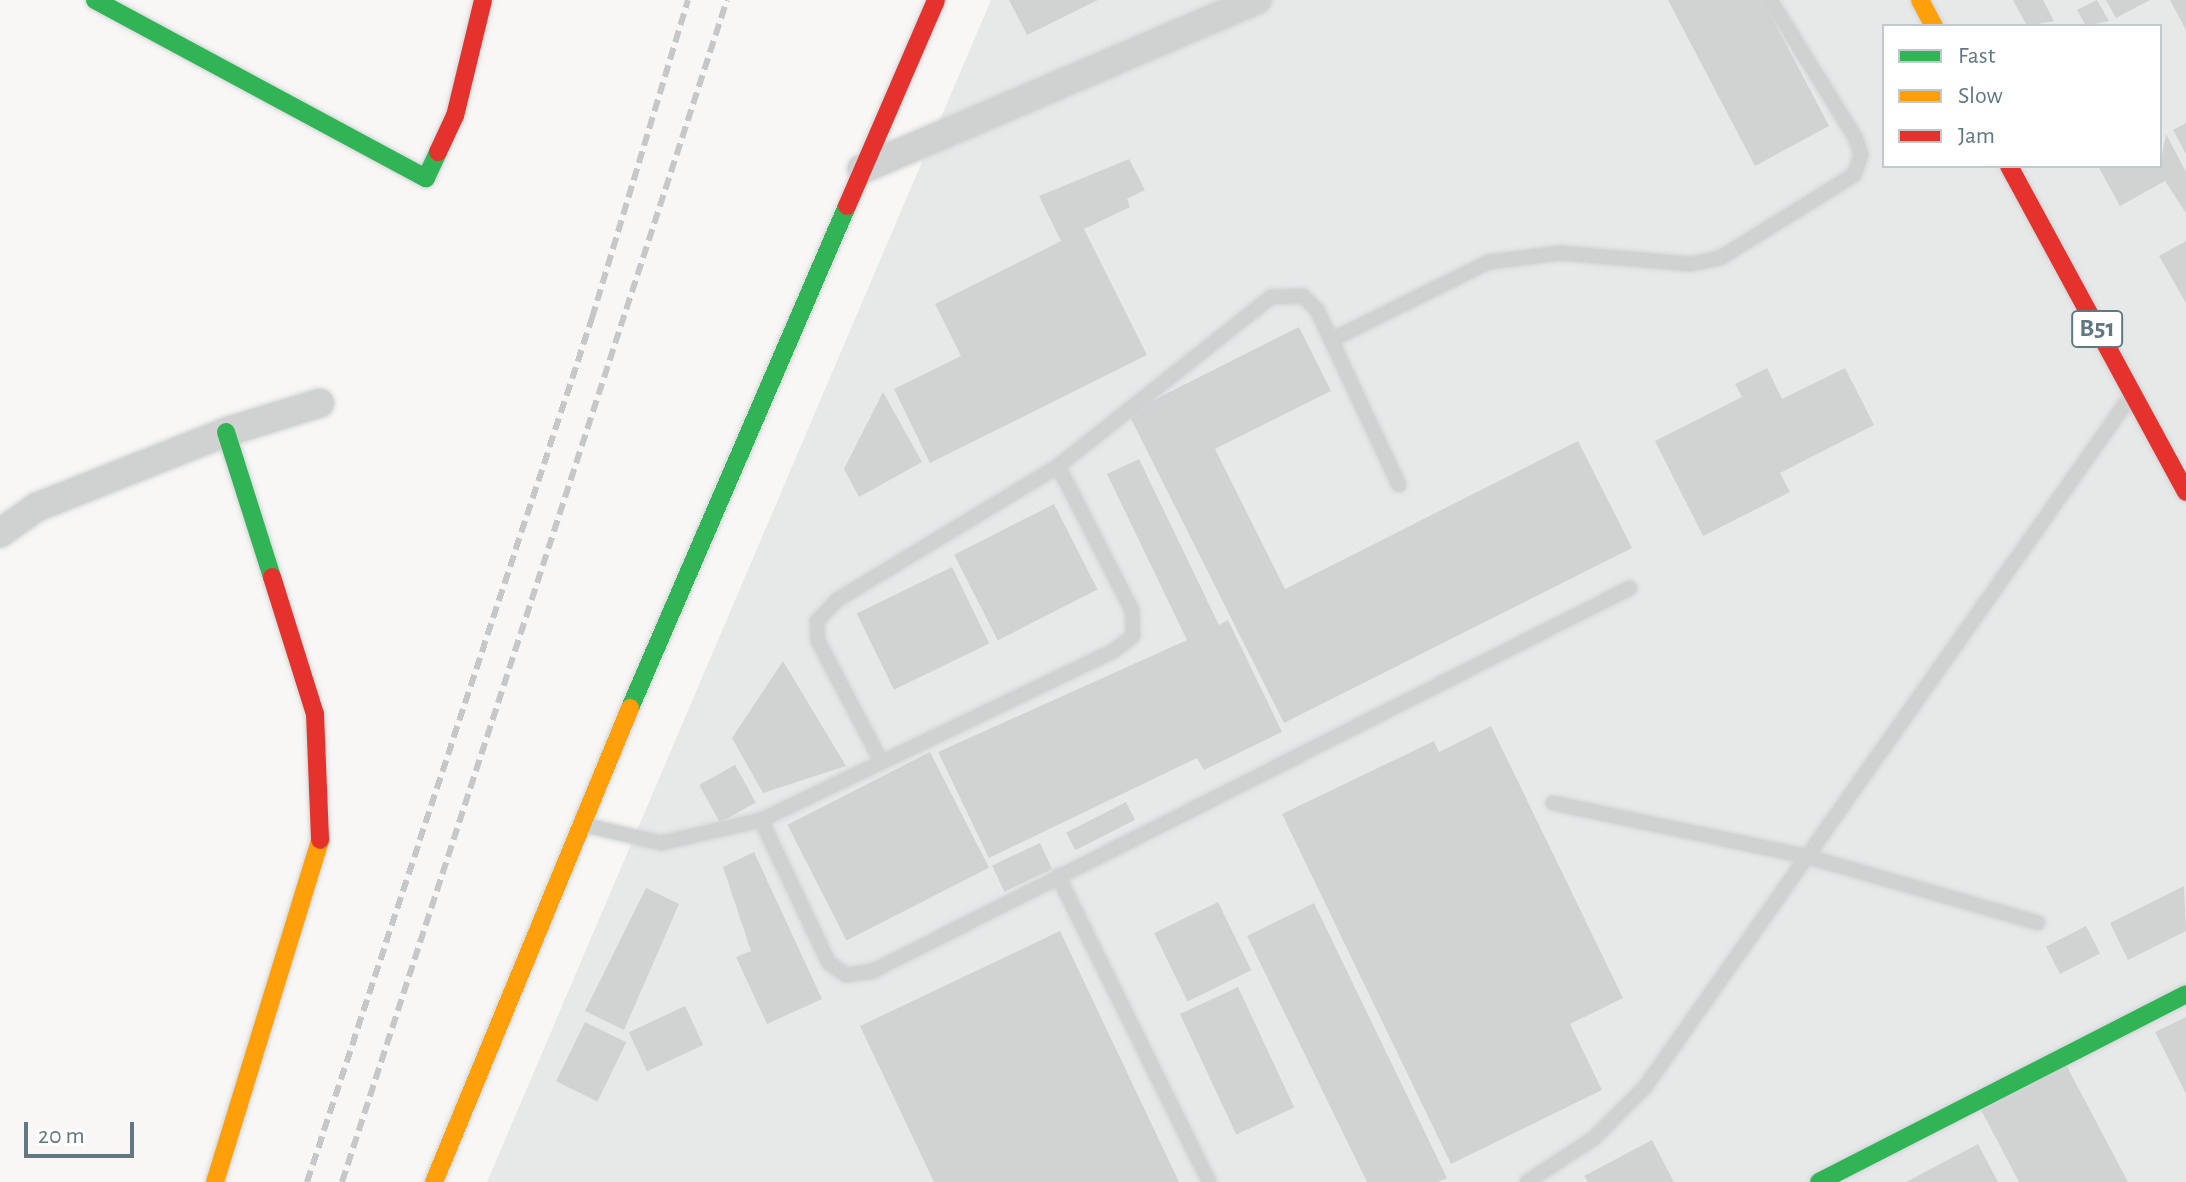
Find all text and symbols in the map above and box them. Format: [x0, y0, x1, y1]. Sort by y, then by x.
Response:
legend [1882, 24, 2162, 168]
text: Fast [1958, 44, 1995, 68]
text: Slow [1958, 84, 2003, 108]
text: Jam [1958, 124, 1995, 148]
road number: B51 [2071, 307, 2123, 351]
scale bar [28, 1106, 138, 1156]
text: 20 m [38, 1124, 85, 1148]

